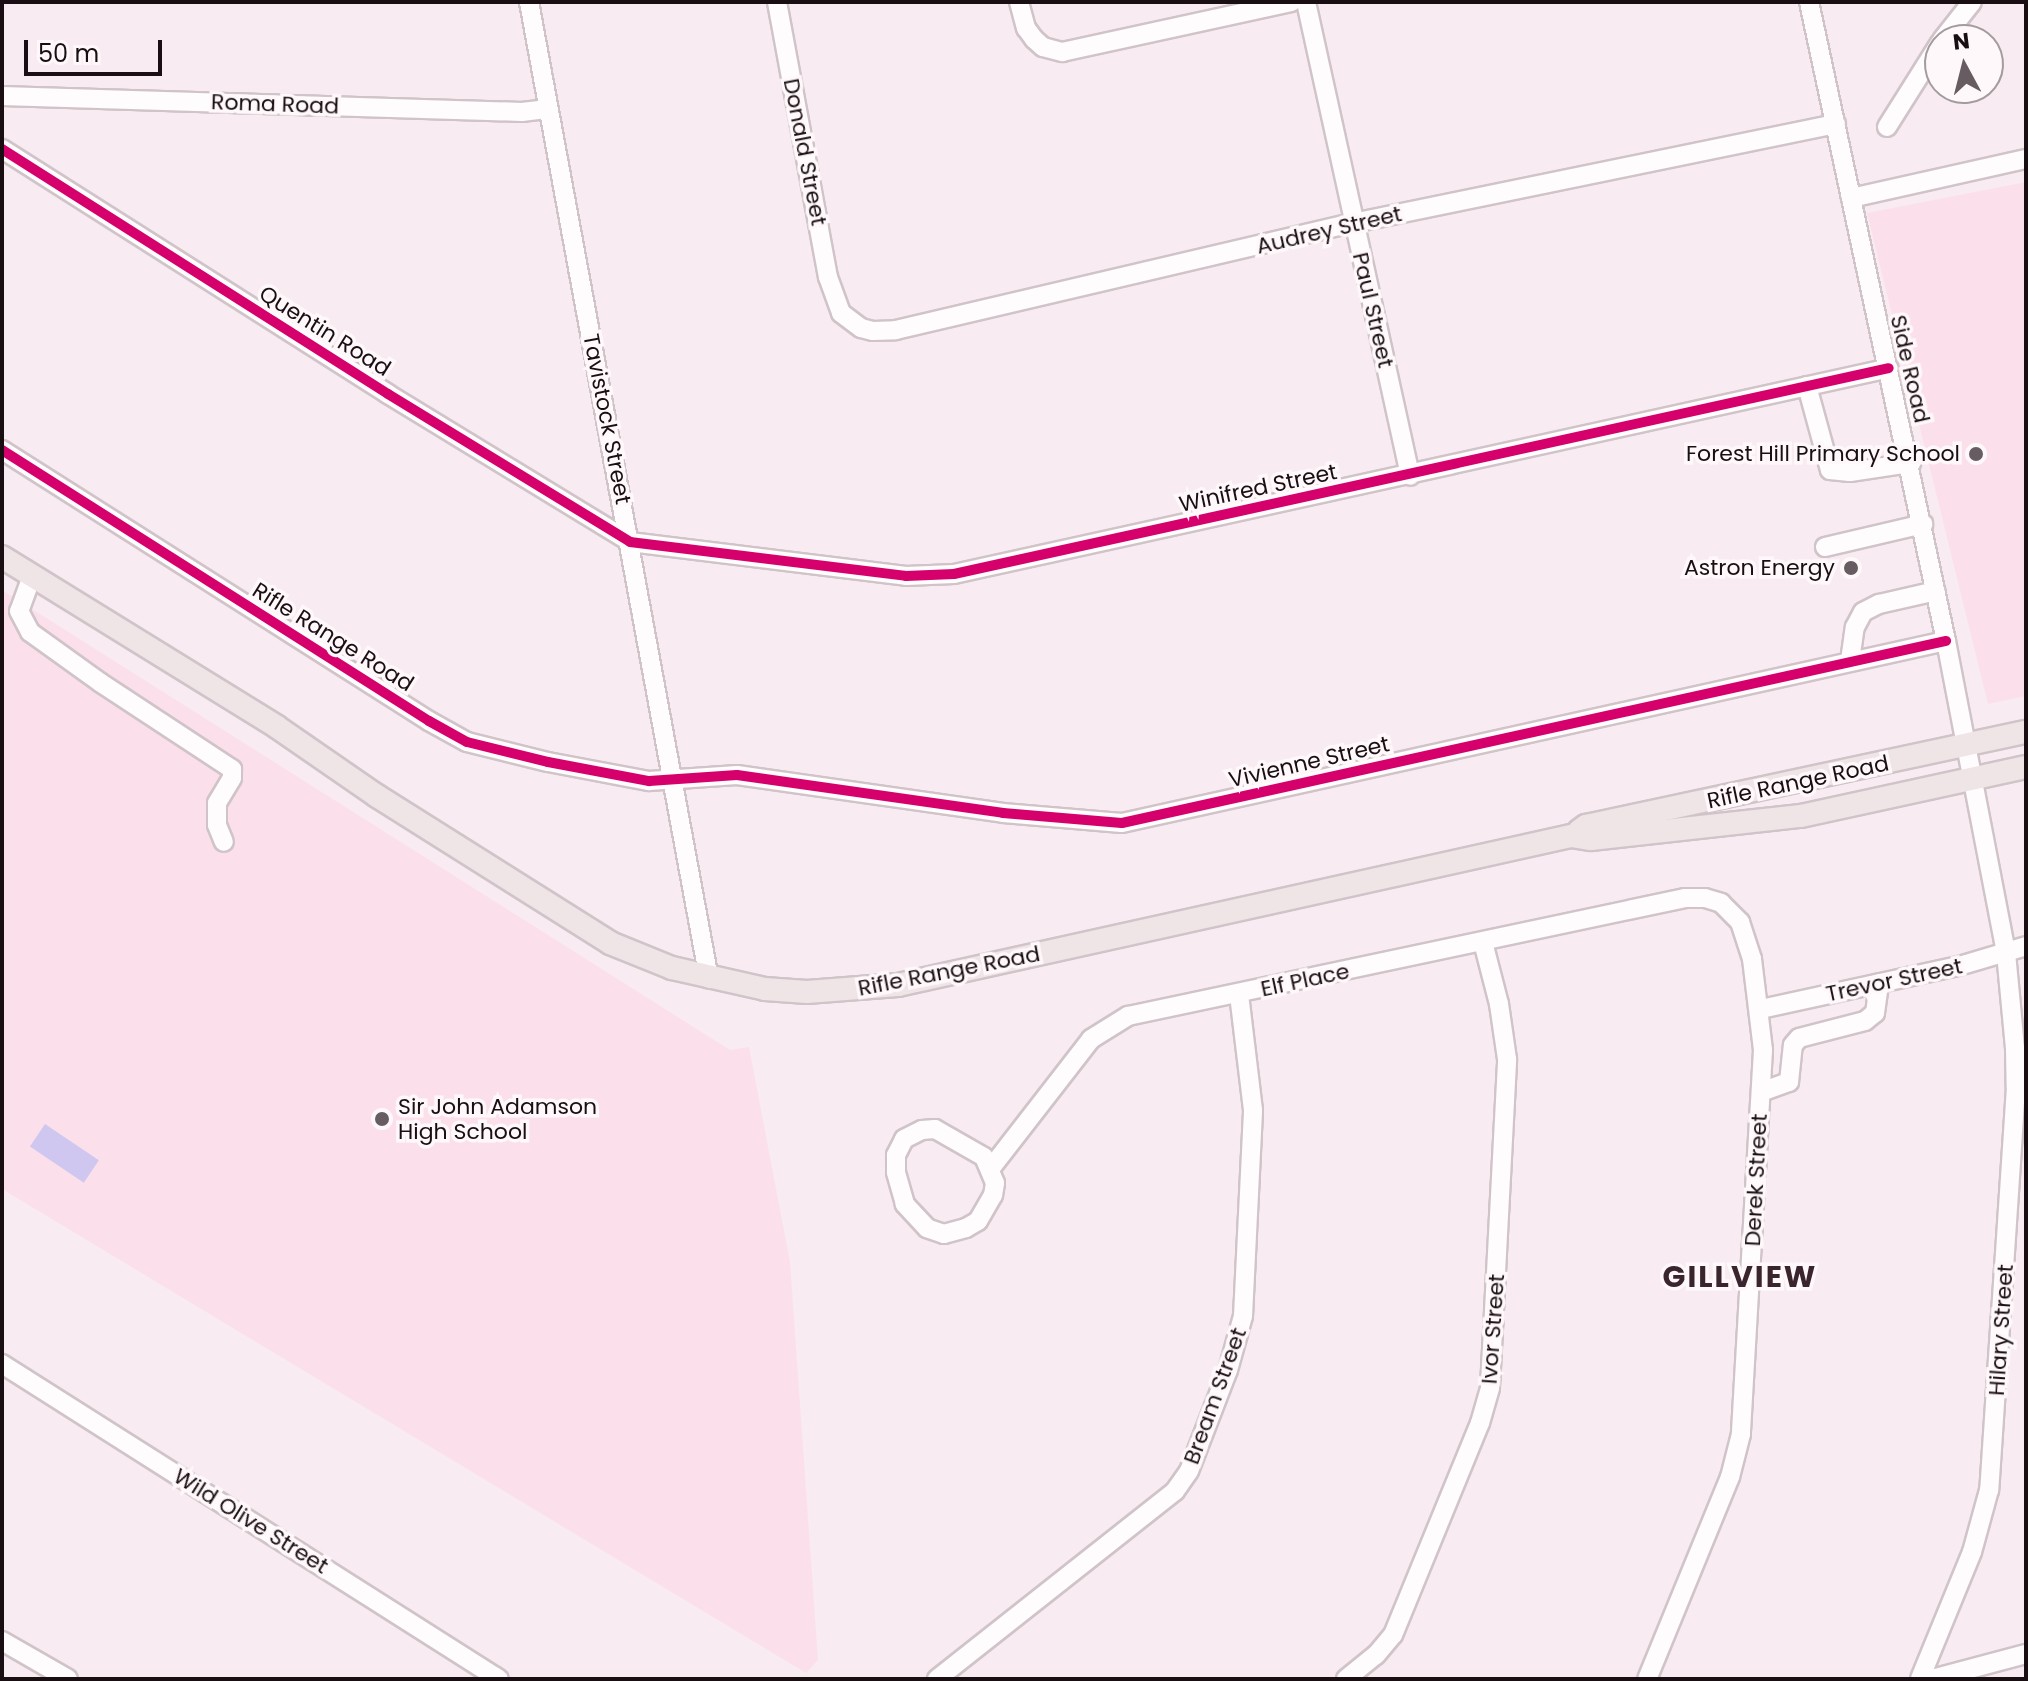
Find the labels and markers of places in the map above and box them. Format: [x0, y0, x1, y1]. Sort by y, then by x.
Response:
place label: Forest Hill Primary School [1686, 441, 1960, 467]
marker: Forest Hill Primary School [1967, 445, 1985, 463]
place label: Astron Energy [1684, 555, 1835, 581]
marker: Astron Energy [1842, 559, 1860, 577]
place label: Sir John Adamson High School [398, 1093, 597, 1144]
marker: Sir John Adamson High School [373, 1110, 391, 1128]

